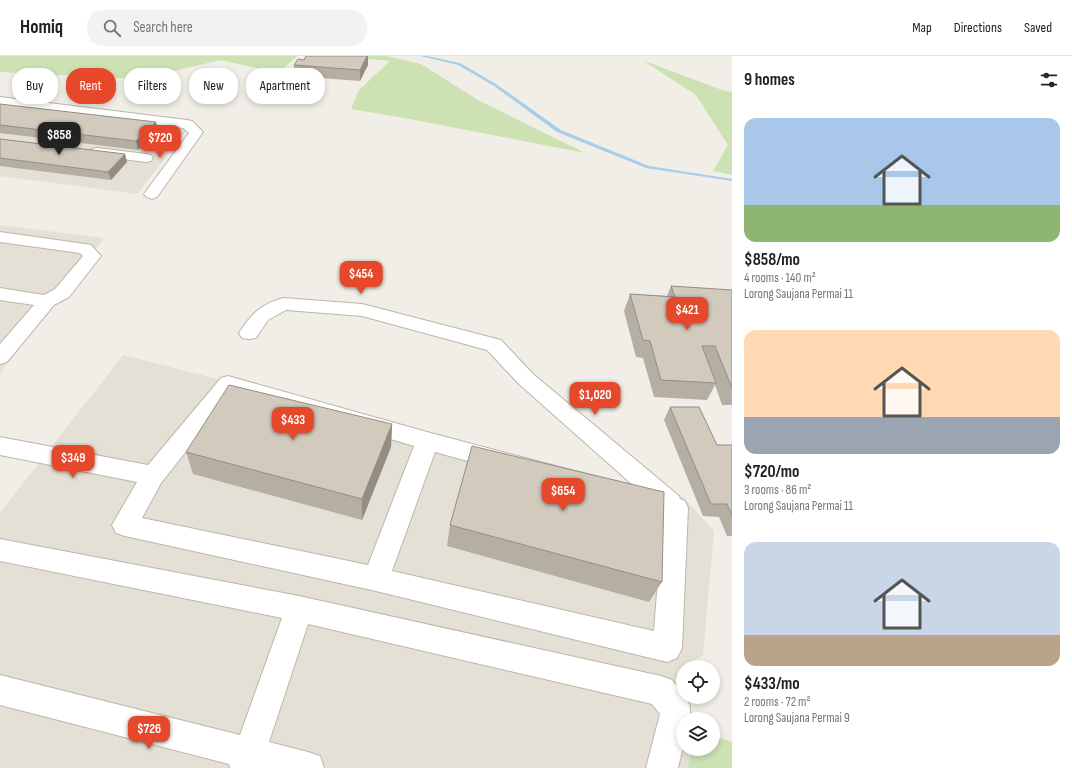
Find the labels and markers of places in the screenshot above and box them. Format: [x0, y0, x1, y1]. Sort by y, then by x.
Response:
pin: $858 [35, 122, 83, 156]
pin: $720 [136, 125, 184, 159]
pin: $454 [337, 261, 385, 295]
pin: $421 [663, 297, 711, 331]
pin: $1,020 [562, 382, 628, 416]
pin: $433 [269, 407, 317, 441]
pin: $349 [49, 445, 97, 479]
pin: $654 [539, 478, 587, 512]
pin: $726 [125, 716, 173, 750]

